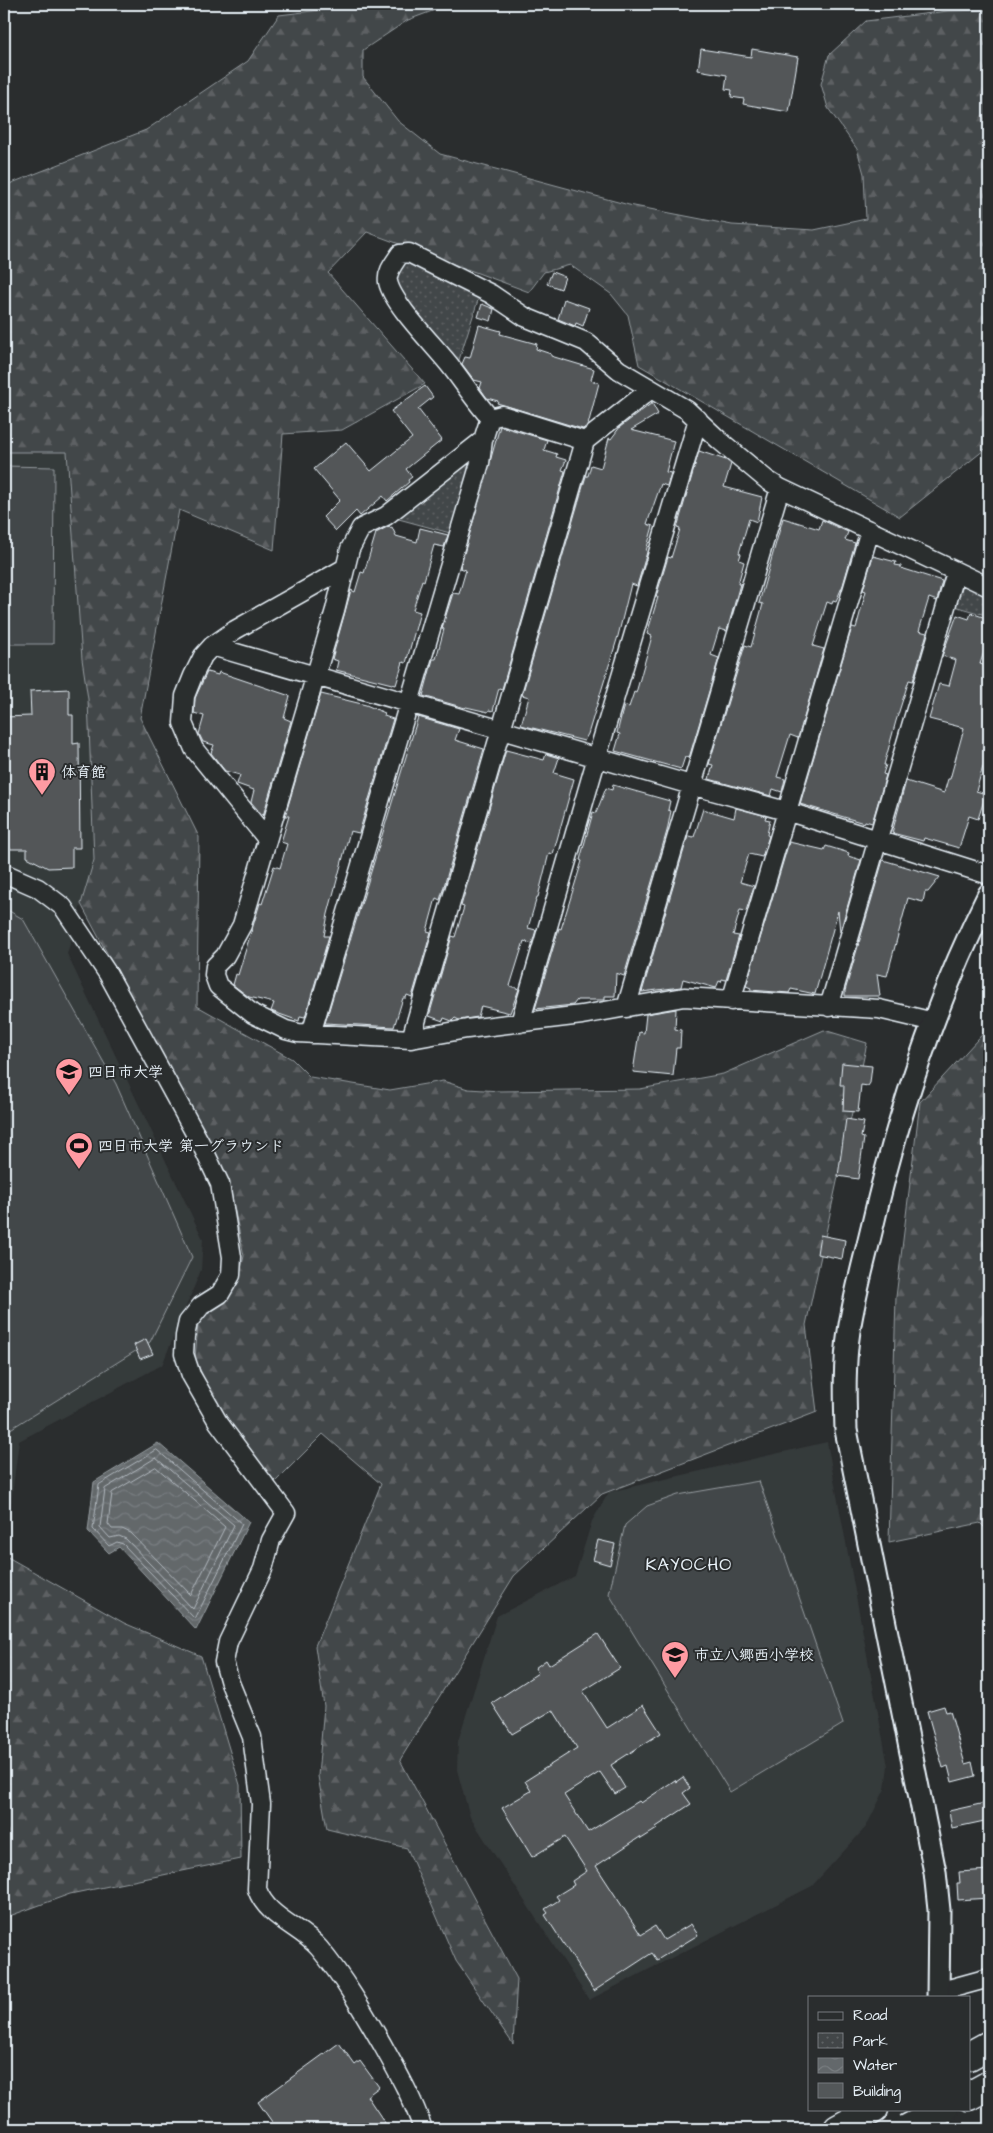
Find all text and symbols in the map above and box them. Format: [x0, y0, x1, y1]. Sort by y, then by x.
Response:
building icon: 体育館 [27, 757, 57, 796]
place label: 体育館 [61, 762, 106, 783]
school or university icon: 四日市大学 [54, 1057, 84, 1096]
place label: 四日市大学 [88, 1062, 163, 1083]
sports icon: 四日市大学 第一グラウンド [64, 1131, 94, 1170]
place label: 四日市大学 第一グラウンド [98, 1136, 284, 1157]
district label: KAYOCHO [646, 1552, 732, 1577]
school or university icon: 市立八郷西小学校 [660, 1640, 690, 1679]
place label: 市立八郷西小学校 [694, 1645, 814, 1666]
legend [808, 1996, 970, 2110]
text: Road [853, 2005, 888, 2026]
text: Park [853, 2031, 888, 2052]
text: Water [853, 2055, 897, 2076]
text: Building [853, 2081, 901, 2103]

